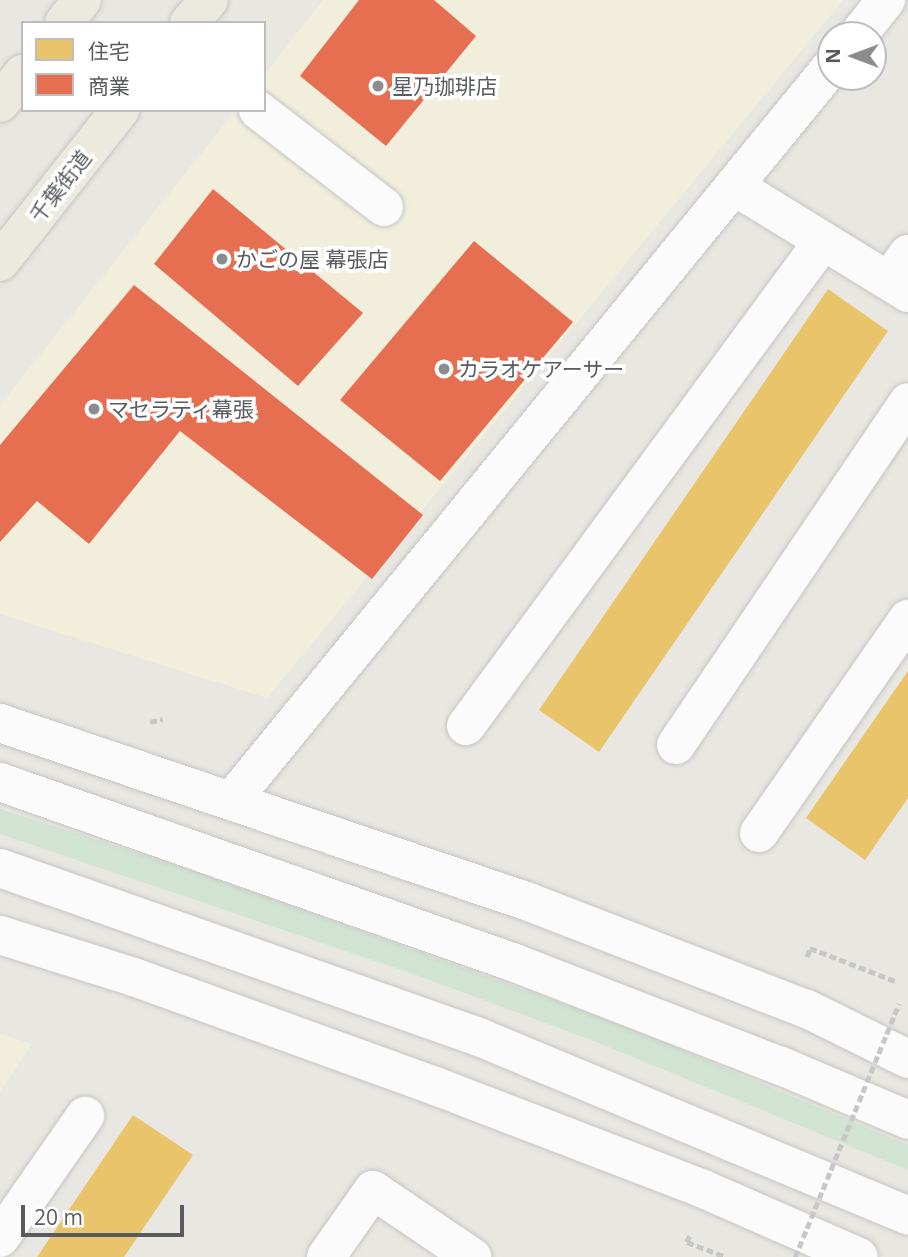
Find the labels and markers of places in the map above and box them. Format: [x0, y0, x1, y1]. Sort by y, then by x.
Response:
place label: 星乃珈琲店 [392, 73, 497, 99]
marker: 星乃珈琲店 [370, 78, 386, 94]
place label: かごの屋 幕張店 [236, 246, 388, 272]
marker: かごの屋 幕張店 [214, 251, 230, 267]
place label: カラオケアーサー [458, 356, 625, 382]
marker: カラオケアーサー [436, 361, 452, 377]
place label: マセラティ幕張 [108, 396, 255, 422]
marker: マセラティ幕張 [86, 401, 102, 417]

